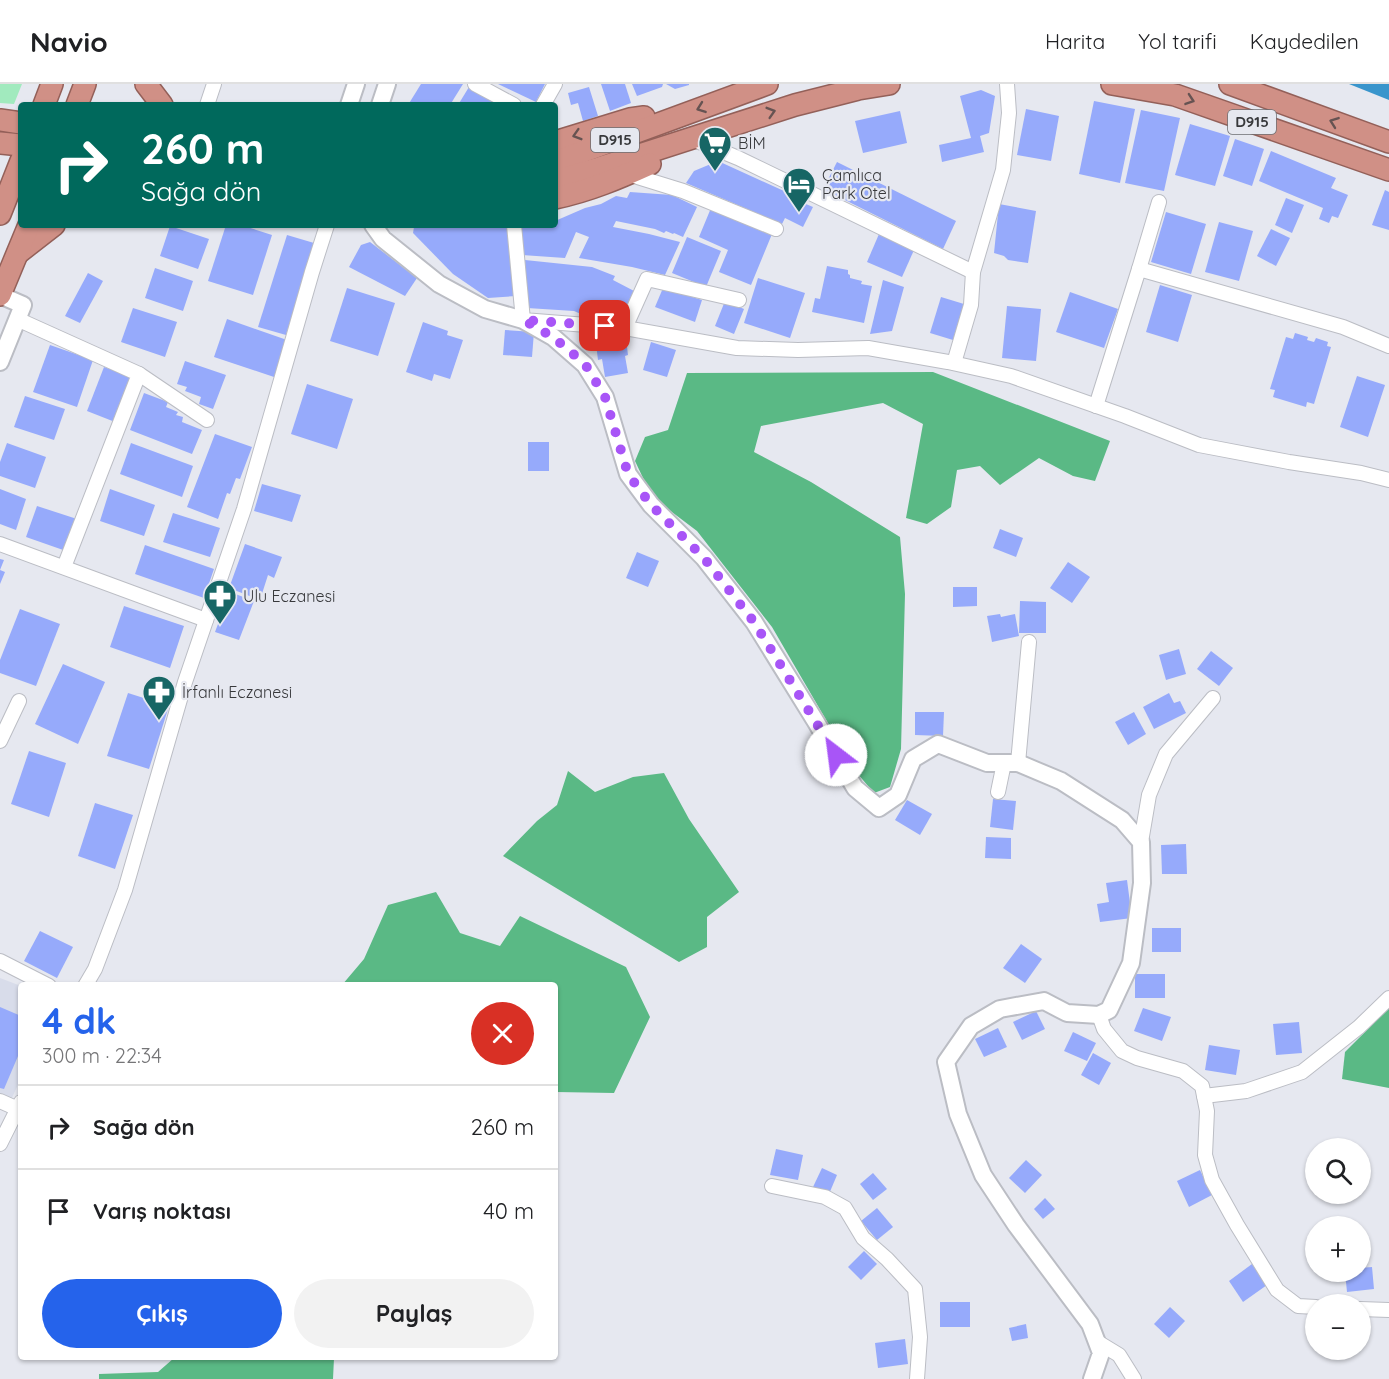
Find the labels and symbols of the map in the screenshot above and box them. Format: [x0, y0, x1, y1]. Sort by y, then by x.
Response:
one-way arrow [1184, 93, 1195, 106]
one-way arrow [696, 101, 707, 114]
one-way arrow [765, 107, 776, 119]
road number: D915 [1228, 110, 1276, 134]
one-way arrow [1329, 116, 1340, 129]
supermarket icon: BİM [697, 125, 733, 172]
one-way arrow [572, 128, 583, 140]
road number: D915 [591, 128, 639, 152]
place label: BİM [738, 133, 766, 153]
place label: Çamlıca Park Otel [822, 165, 891, 203]
hotel icon: Çamlıca Park Otel [781, 166, 817, 213]
pin [579, 300, 630, 351]
pharmacy icon: Ulu Eczanesi [202, 578, 238, 625]
place label: Ulu Eczanesi [243, 586, 335, 606]
pharmacy icon: İrfanlı Eczanesi [141, 674, 177, 721]
place label: İrfanlı Eczanesi [182, 682, 292, 702]
position arrow [804, 723, 868, 787]

